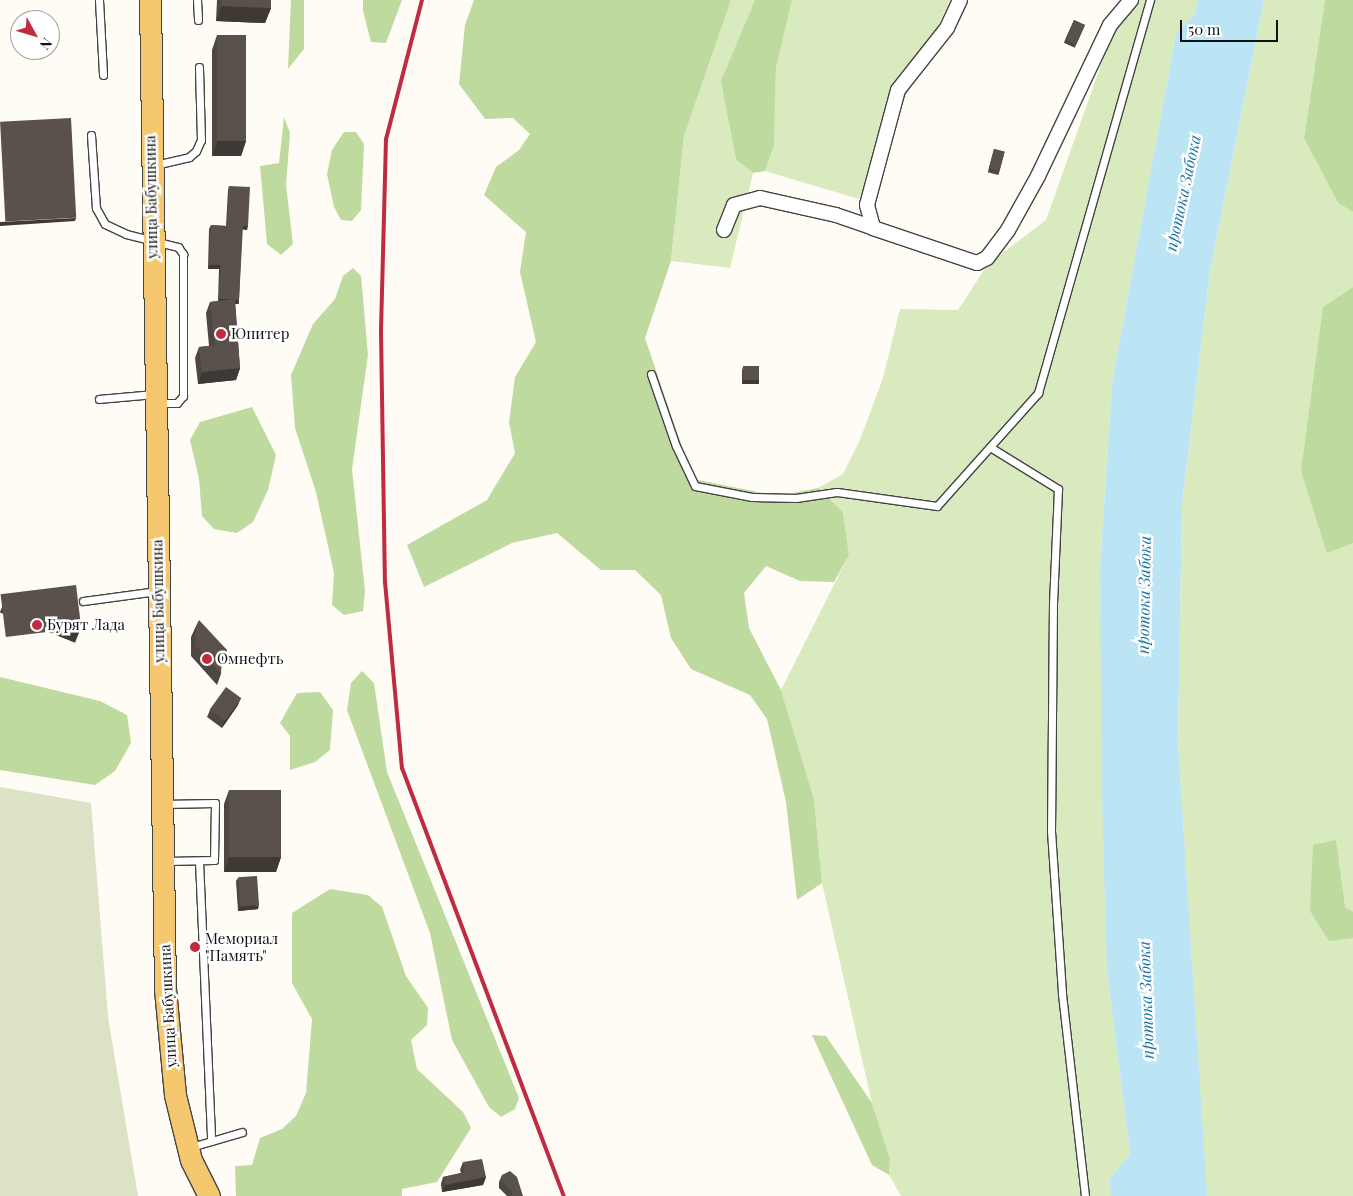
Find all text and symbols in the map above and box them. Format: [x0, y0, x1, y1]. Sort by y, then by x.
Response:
north arrow [10, 10, 60, 60]
scale bar [1183, 10, 1280, 42]
text: 50 m [1188, 19, 1220, 39]
text: N [36, 34, 57, 54]
water label: протока Забока [1161, 133, 1205, 253]
street label: улица Бабушкина [141, 135, 161, 259]
place label: Юпитер [231, 325, 289, 343]
marker: Юпитер [215, 328, 227, 340]
water label: протока Забока [1133, 536, 1155, 654]
street label: улица Бабушкина [148, 539, 168, 663]
place label: Бурят Лада [47, 616, 125, 634]
marker: Бурят Лада [31, 619, 43, 631]
place label: Омнефть [217, 650, 284, 668]
marker: Омнефть [201, 653, 213, 665]
place label: Мемориал "Память" [205, 929, 278, 964]
water label: протока Забока [1134, 940, 1158, 1060]
marker: Мемориал "Память" [189, 941, 201, 953]
street label: улица Бабушкина [156, 944, 180, 1068]

